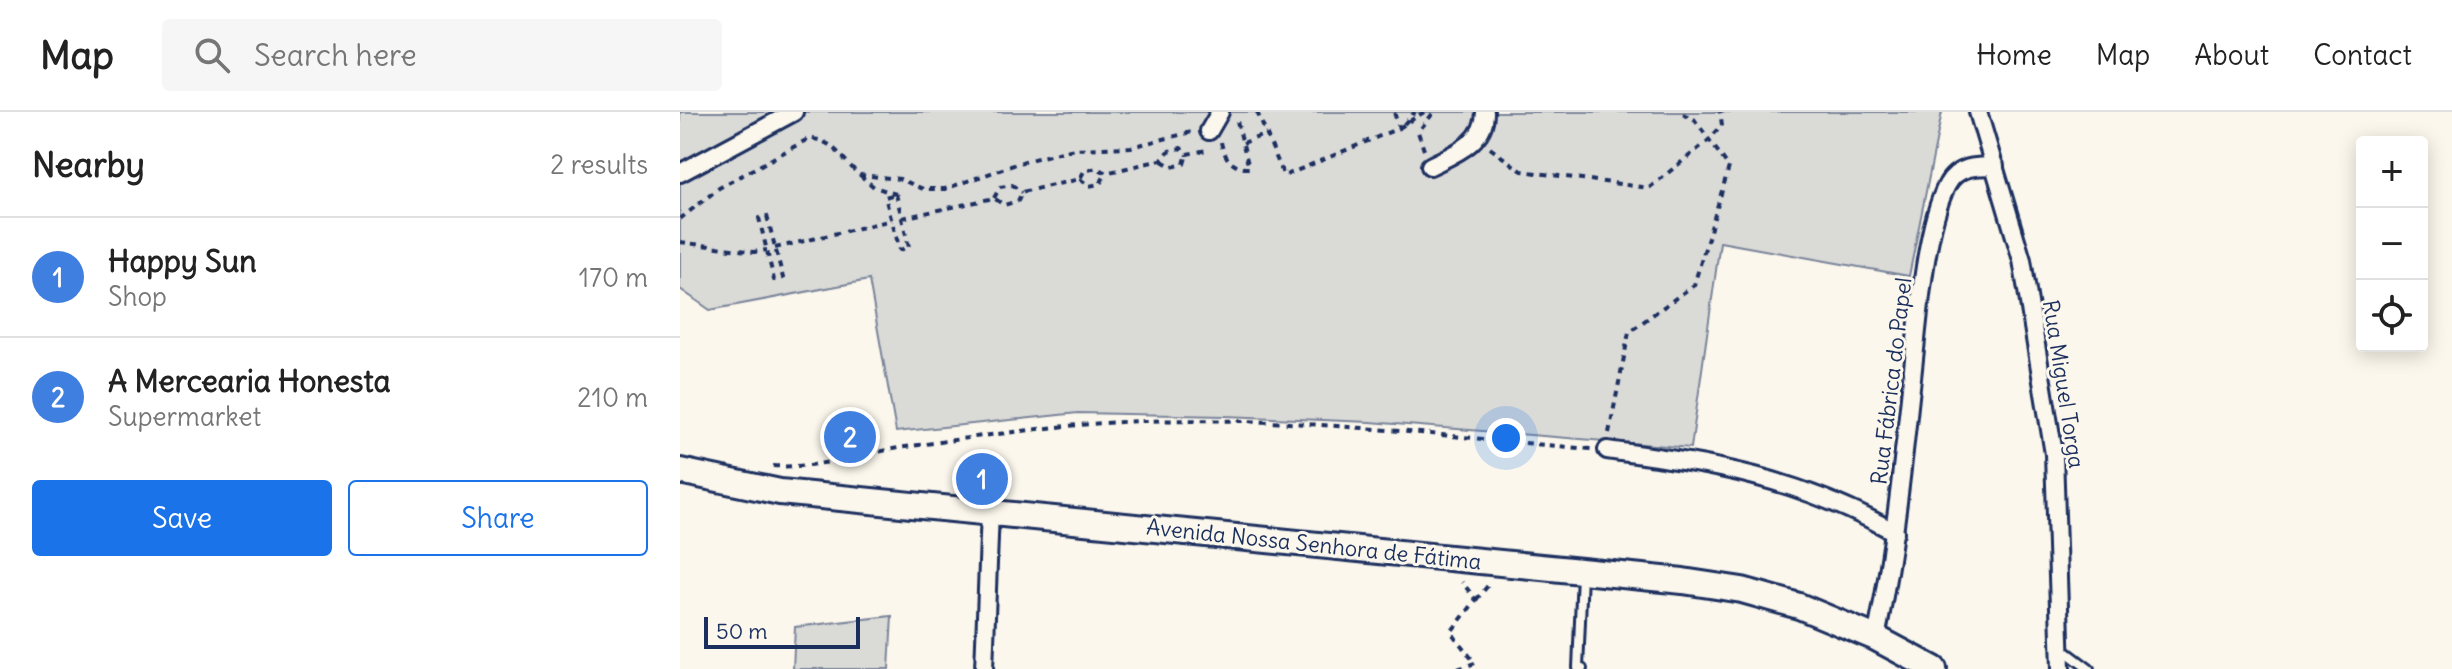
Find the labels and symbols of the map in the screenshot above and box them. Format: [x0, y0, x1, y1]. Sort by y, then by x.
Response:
street label: Rua Fábrica do Papel [1864, 276, 1918, 486]
street label: Rua Miguel Torga [2037, 298, 2091, 470]
pin: 2 [824, 407, 876, 467]
your location [1486, 418, 1526, 458]
pin: 1 [956, 449, 1008, 509]
street label: Avenida Nossa Senhora de Fátima [1145, 512, 1483, 576]
scale bar [704, 613, 860, 649]

